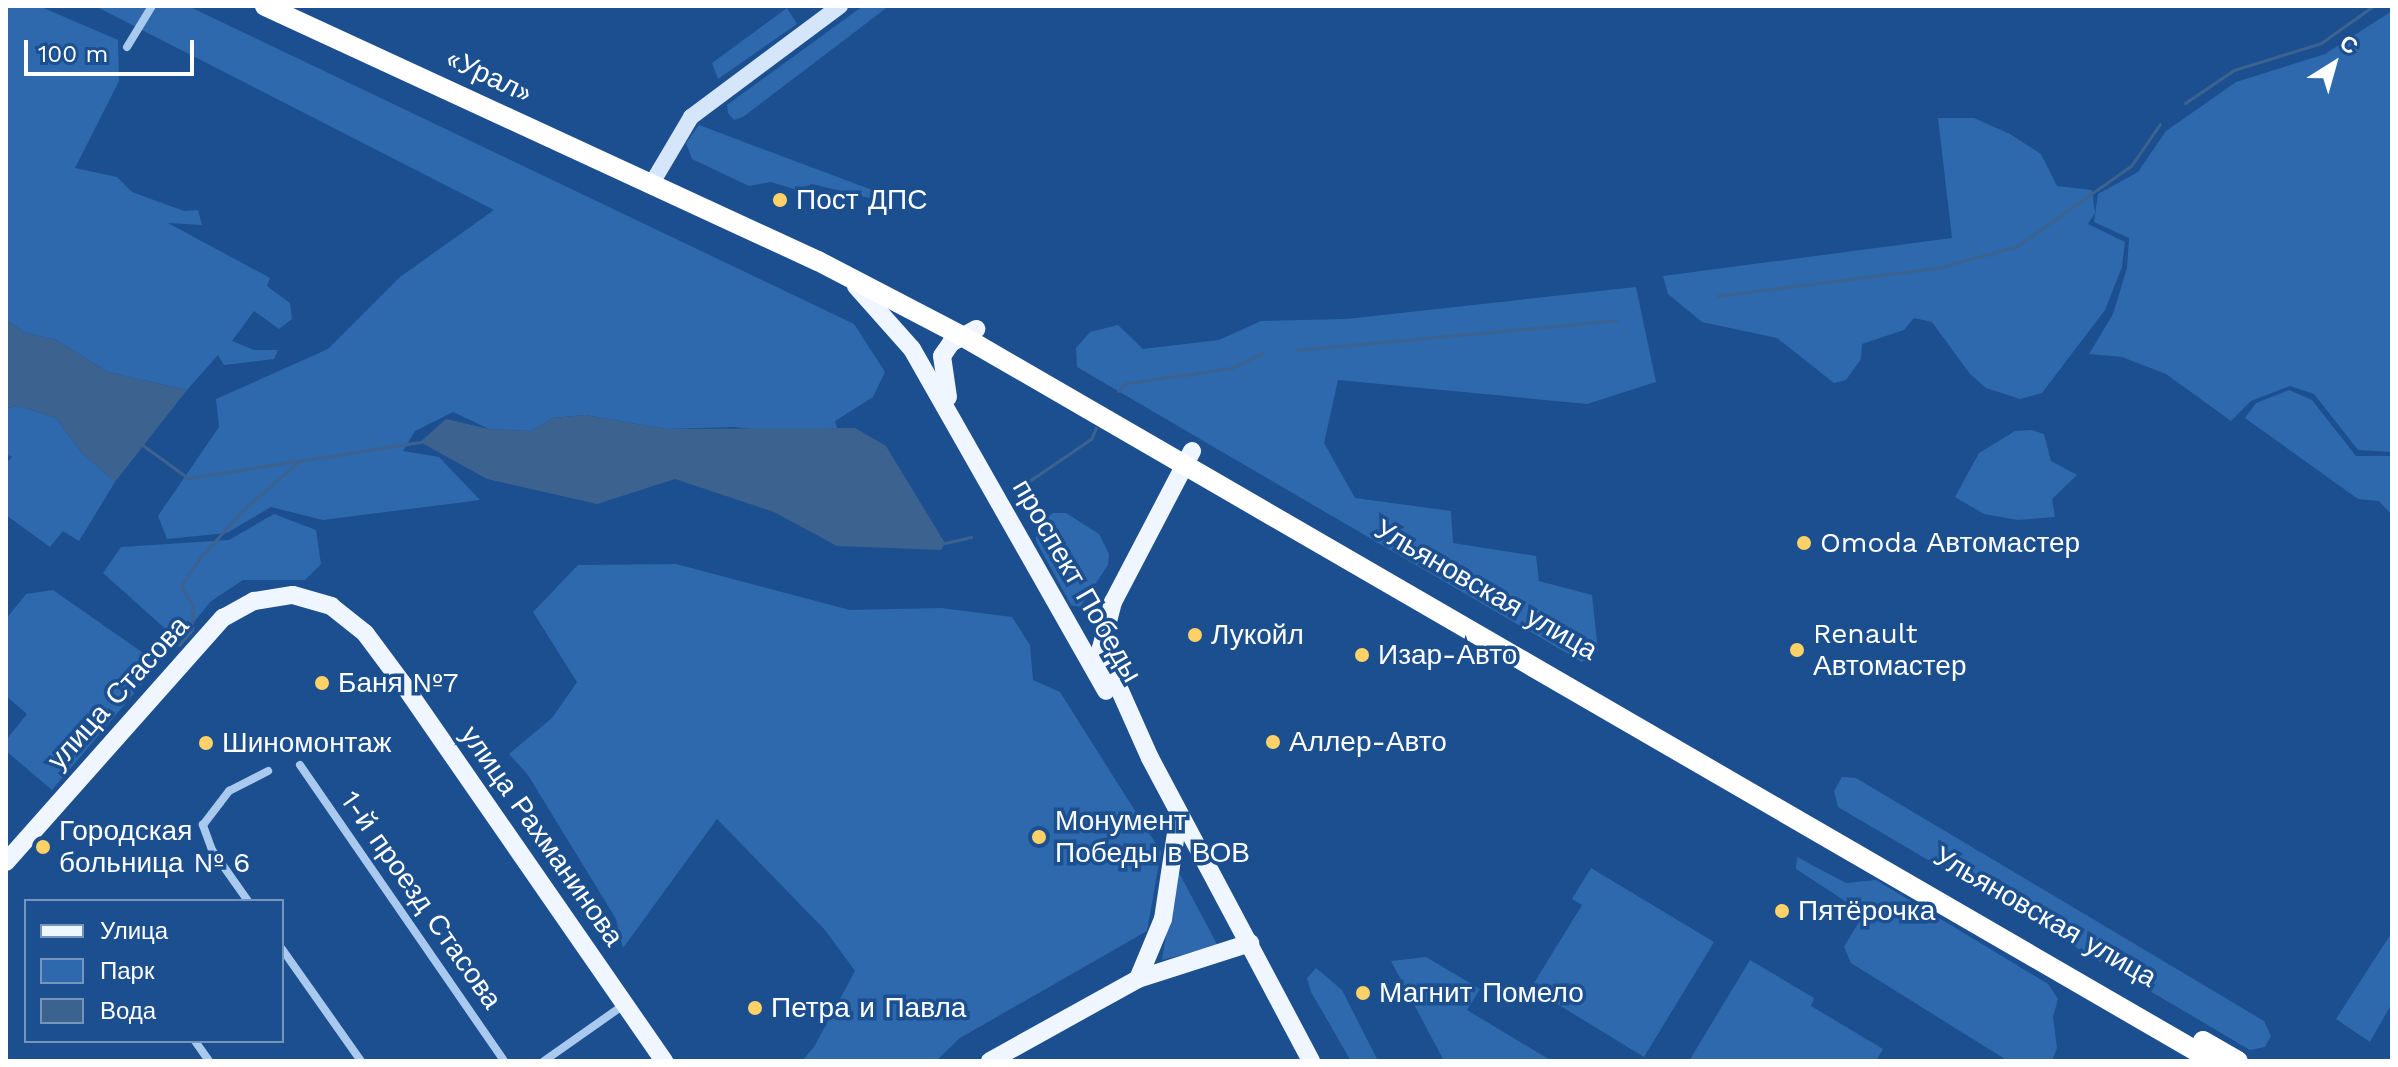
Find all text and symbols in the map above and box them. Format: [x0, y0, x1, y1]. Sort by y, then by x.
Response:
scale bar [28, 24, 198, 74]
north arrow [2294, 24, 2374, 104]
text: С [2335, 30, 2363, 59]
text: 100 m [38, 40, 108, 68]
street label: «Урал» [440, 41, 538, 111]
place label: Пост ДПС [796, 183, 927, 217]
marker: Пост ДПС [771, 191, 789, 209]
street label: проспект Победы [1005, 474, 1149, 688]
street label: Ульяновская улица [1369, 513, 1603, 667]
place label: Omoda Автомастер [1820, 526, 2081, 560]
marker: Omoda Автомастер [1795, 534, 1813, 552]
street label: улица Стасова [40, 609, 196, 777]
place label: Renault Автомастер [1813, 617, 1966, 683]
place label: Лукойл [1211, 618, 1304, 652]
marker: Лукойл [1186, 626, 1204, 644]
place label: Изар-Авто [1378, 638, 1517, 672]
marker: Renault Автомастер [1788, 641, 1806, 659]
marker: Изар-Авто [1353, 646, 1371, 664]
place label: Баня №7 [338, 666, 458, 700]
marker: Баня №7 [313, 674, 331, 692]
street label: улица Рахманинова [453, 719, 631, 953]
place label: Аллер-Авто [1289, 725, 1447, 759]
place label: Шиномонтаж [222, 726, 391, 760]
marker: Аллер-Авто [1264, 733, 1282, 751]
marker: Шиномонтаж [197, 734, 215, 752]
street label: 1-й проезд Стасова [333, 785, 509, 1015]
place label: Монумент Победы в ВОВ [1055, 804, 1250, 870]
place label: Городская больница № 6 [59, 814, 250, 880]
marker: Монумент Победы в ВОВ [1030, 828, 1048, 846]
marker: Городская больница № 6 [34, 838, 52, 856]
street label: Ульяновская улица [1928, 840, 2162, 994]
place label: Пятёрочка [1798, 894, 1935, 928]
legend [24, 899, 284, 1043]
marker: Пятёрочка [1773, 902, 1791, 920]
text: Улица [100, 917, 168, 945]
text: Парк [100, 957, 154, 985]
place label: Магнит Помело [1379, 976, 1584, 1010]
marker: Магнит Помело [1354, 984, 1372, 1002]
place label: Петра и Павла [771, 991, 966, 1025]
text: Вода [100, 997, 156, 1025]
marker: Петра и Павла [746, 999, 764, 1017]

